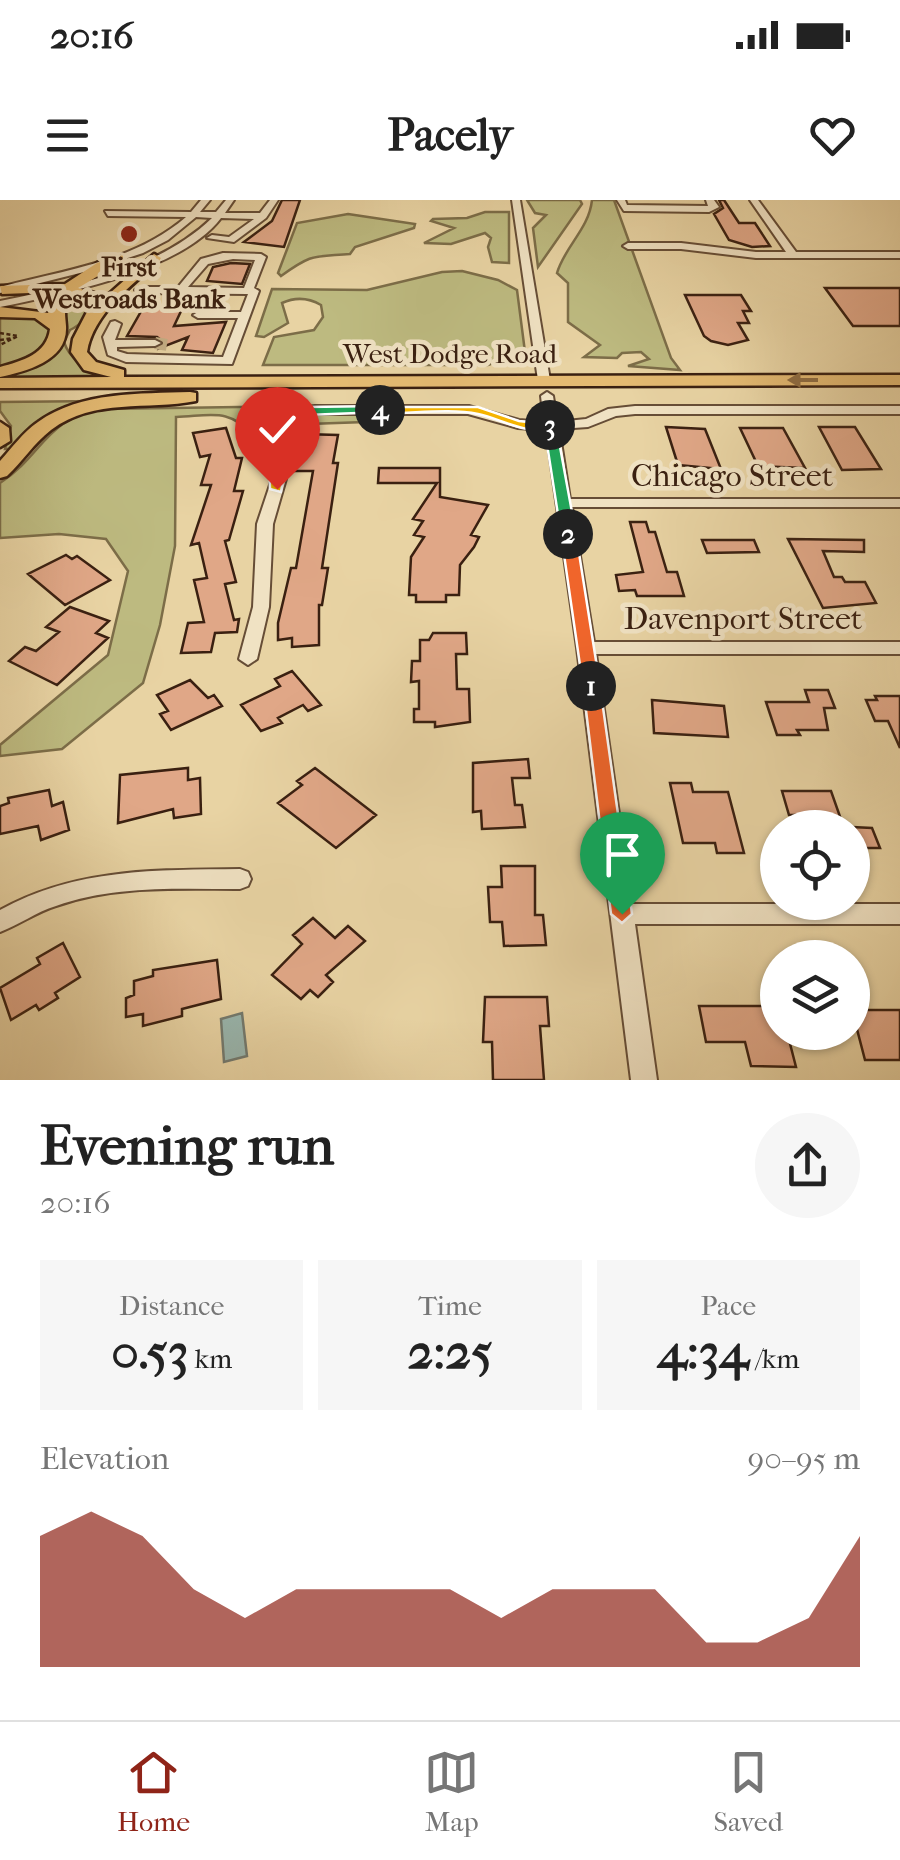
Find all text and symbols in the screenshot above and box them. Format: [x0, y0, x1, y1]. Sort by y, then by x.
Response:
text: 20:16 [50, 13, 134, 58]
icon: menu [40, 108, 95, 163]
icon: heart [805, 108, 860, 163]
text: Pacely [388, 109, 512, 162]
marker: First Westroads Bank [118, 223, 140, 245]
place label: First Westroads Bank [32, 250, 227, 315]
street label: West Dodge Road [342, 337, 558, 370]
one-way arrow [786, 372, 818, 388]
pin: 4 [355, 385, 405, 435]
pin [235, 387, 320, 490]
text: 4 [372, 393, 388, 426]
pin: 3 [525, 400, 575, 450]
icon: check [250, 402, 305, 457]
text: 3 [544, 408, 556, 441]
street label: Chicago Street [631, 457, 834, 494]
pin: 2 [543, 509, 593, 559]
text: 2 [561, 517, 575, 550]
street label: Davenport Street [624, 600, 863, 637]
pin: 1 [566, 661, 616, 711]
text: 1 [586, 669, 596, 702]
map controls [760, 810, 870, 1050]
button: locate [760, 810, 870, 920]
pin [580, 812, 665, 915]
icon: arrive [595, 827, 650, 882]
button: layers [760, 940, 870, 1050]
button: share [755, 1113, 860, 1218]
text: Evening run [40, 1114, 334, 1178]
text: 20:16 [40, 1184, 110, 1221]
text: Distance [119, 1289, 224, 1322]
text: Time [418, 1289, 482, 1322]
text: Pace [700, 1289, 756, 1322]
text: 0.53 [111, 1322, 188, 1381]
text: 2:25 [407, 1322, 493, 1381]
text: 4:34 [657, 1322, 749, 1381]
text: km [188, 1342, 232, 1375]
text: /km [749, 1342, 799, 1375]
text: Elevation [40, 1440, 169, 1477]
text: 90–95 m [748, 1440, 860, 1477]
tab: Home [117, 1745, 190, 1838]
tab: Map [424, 1745, 479, 1838]
tab: Saved [713, 1745, 783, 1838]

